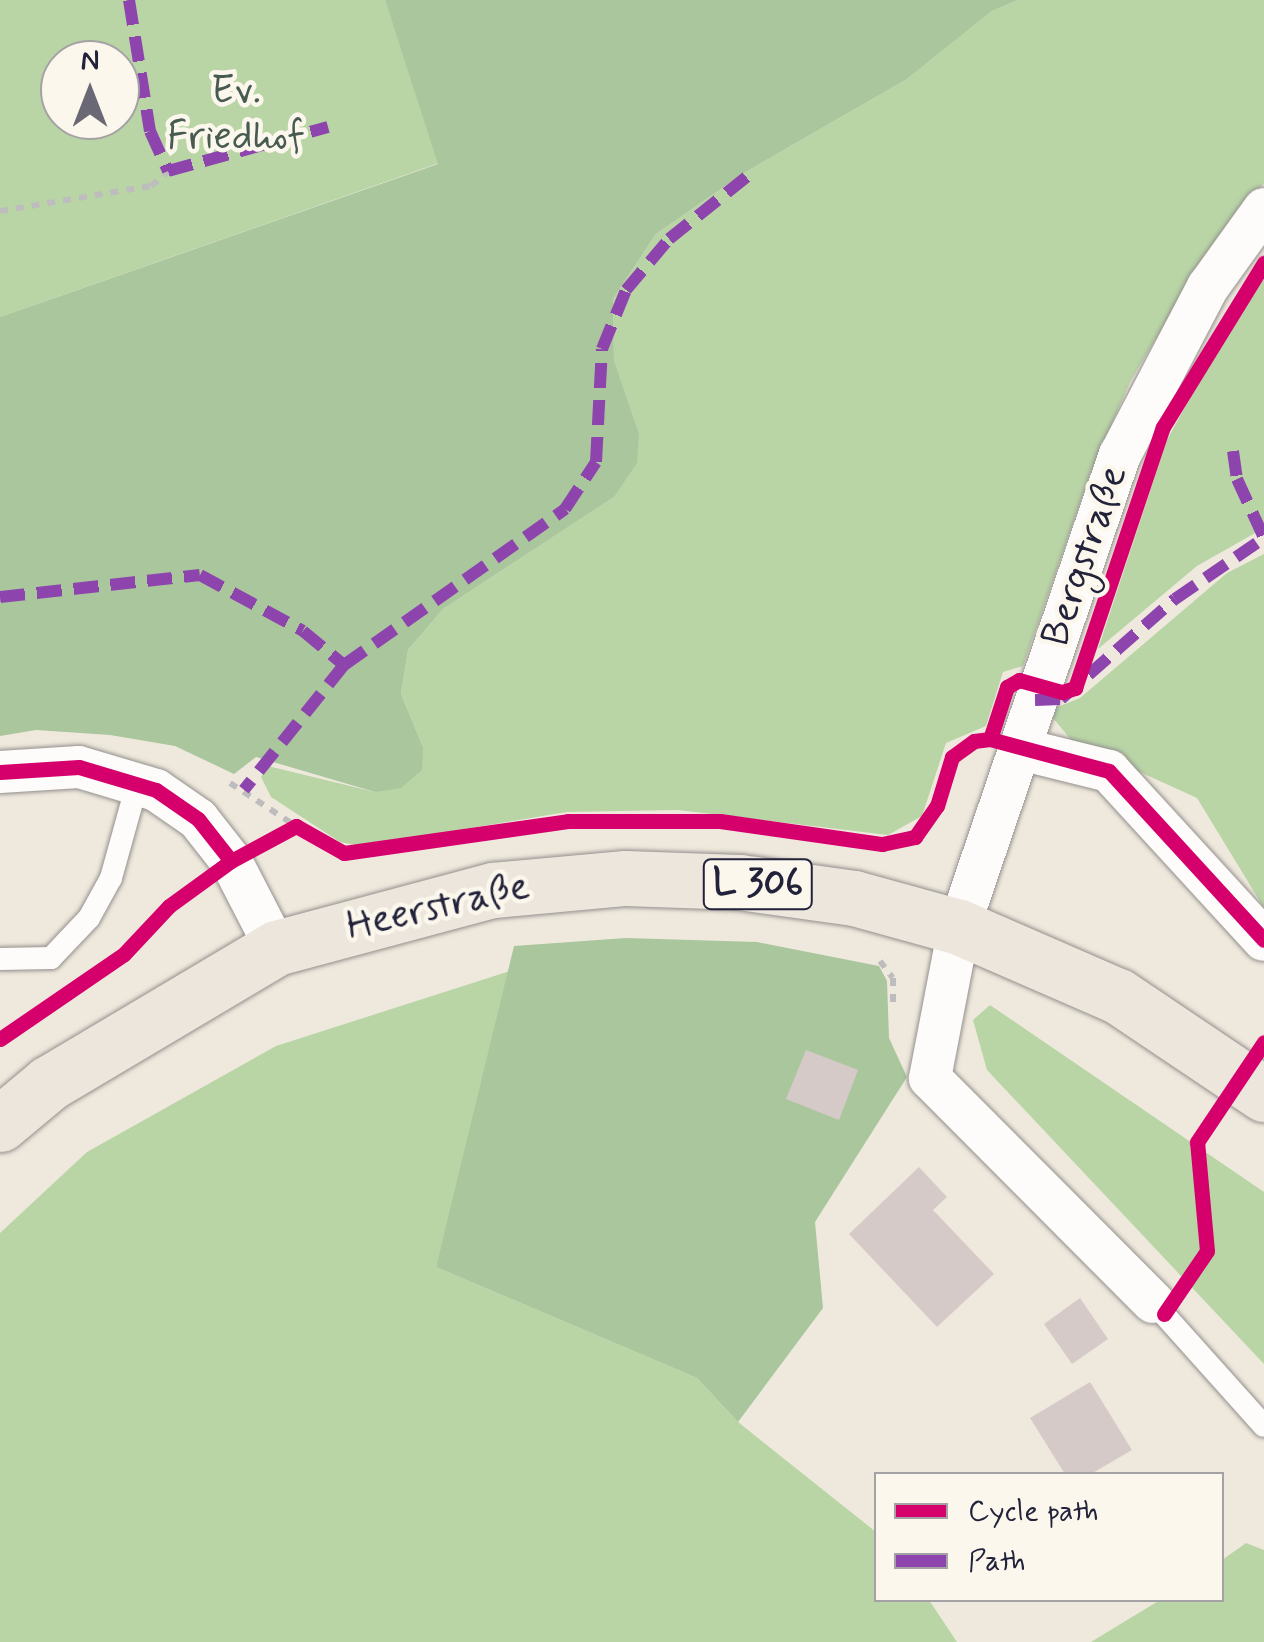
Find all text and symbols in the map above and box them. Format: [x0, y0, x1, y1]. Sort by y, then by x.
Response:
north arrow [40, 40, 140, 140]
text: N [81, 43, 99, 80]
park label: Ev. Friedhof [167, 67, 305, 161]
street label: Bergstraße [1032, 459, 1138, 653]
road number: L 306 [700, 851, 816, 917]
street label: Heerstraße [342, 863, 534, 951]
legend [874, 1472, 1224, 1602]
text: Cycle path [968, 1492, 1099, 1531]
text: Path [968, 1542, 1026, 1581]

